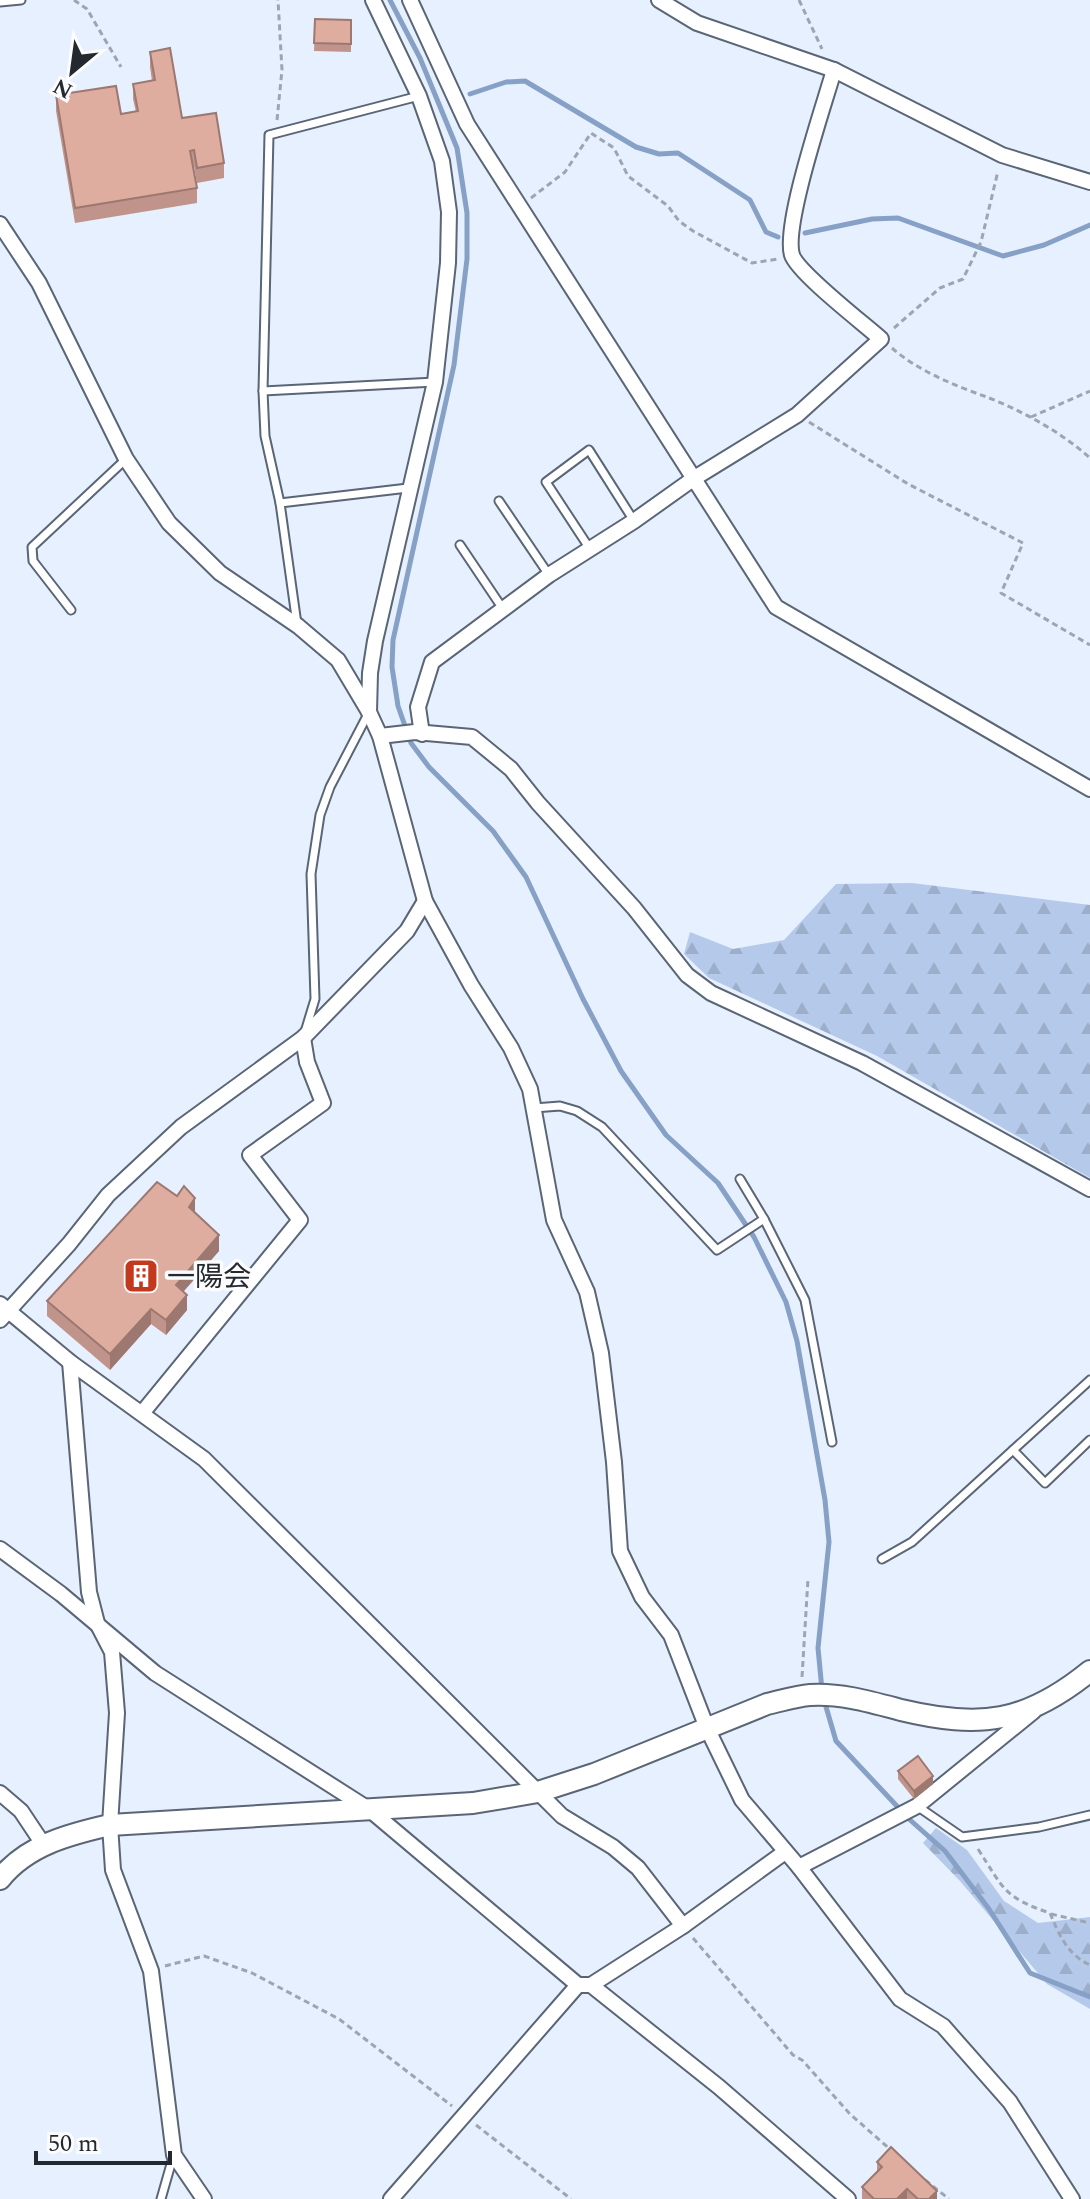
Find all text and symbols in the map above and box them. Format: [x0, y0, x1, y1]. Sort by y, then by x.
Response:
north arrow [32, 32, 112, 112]
text: N [47, 69, 79, 107]
place label: 一陽会 [167, 1256, 251, 1299]
building icon: 一陽会 [122, 1257, 160, 1295]
scale bar [36, 2115, 170, 2165]
text: 50 m [48, 2126, 99, 2162]

